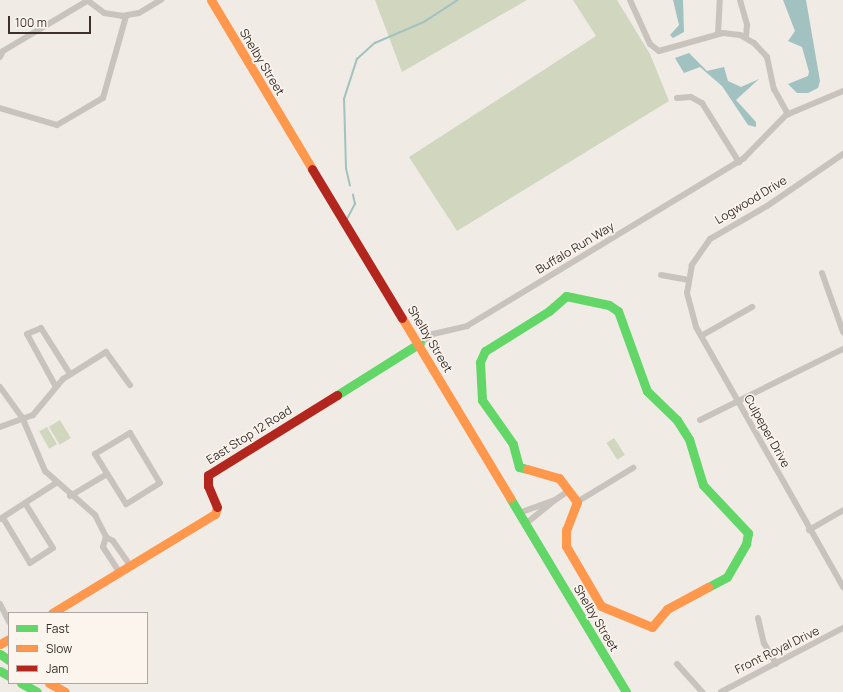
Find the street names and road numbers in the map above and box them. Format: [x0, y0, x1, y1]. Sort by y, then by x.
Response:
street label: Shelby Street [236, 26, 288, 98]
street label: Logwood Drive [713, 173, 789, 227]
street label: Buffalo Run Way [533, 219, 617, 277]
street label: Shelby Street [404, 303, 456, 375]
street label: Culpeper Drive [741, 392, 793, 470]
street label: East Stop 12 Road [204, 403, 294, 467]
street label: Shelby Street [570, 582, 622, 654]
street label: Front Royal Drive [732, 623, 822, 677]

